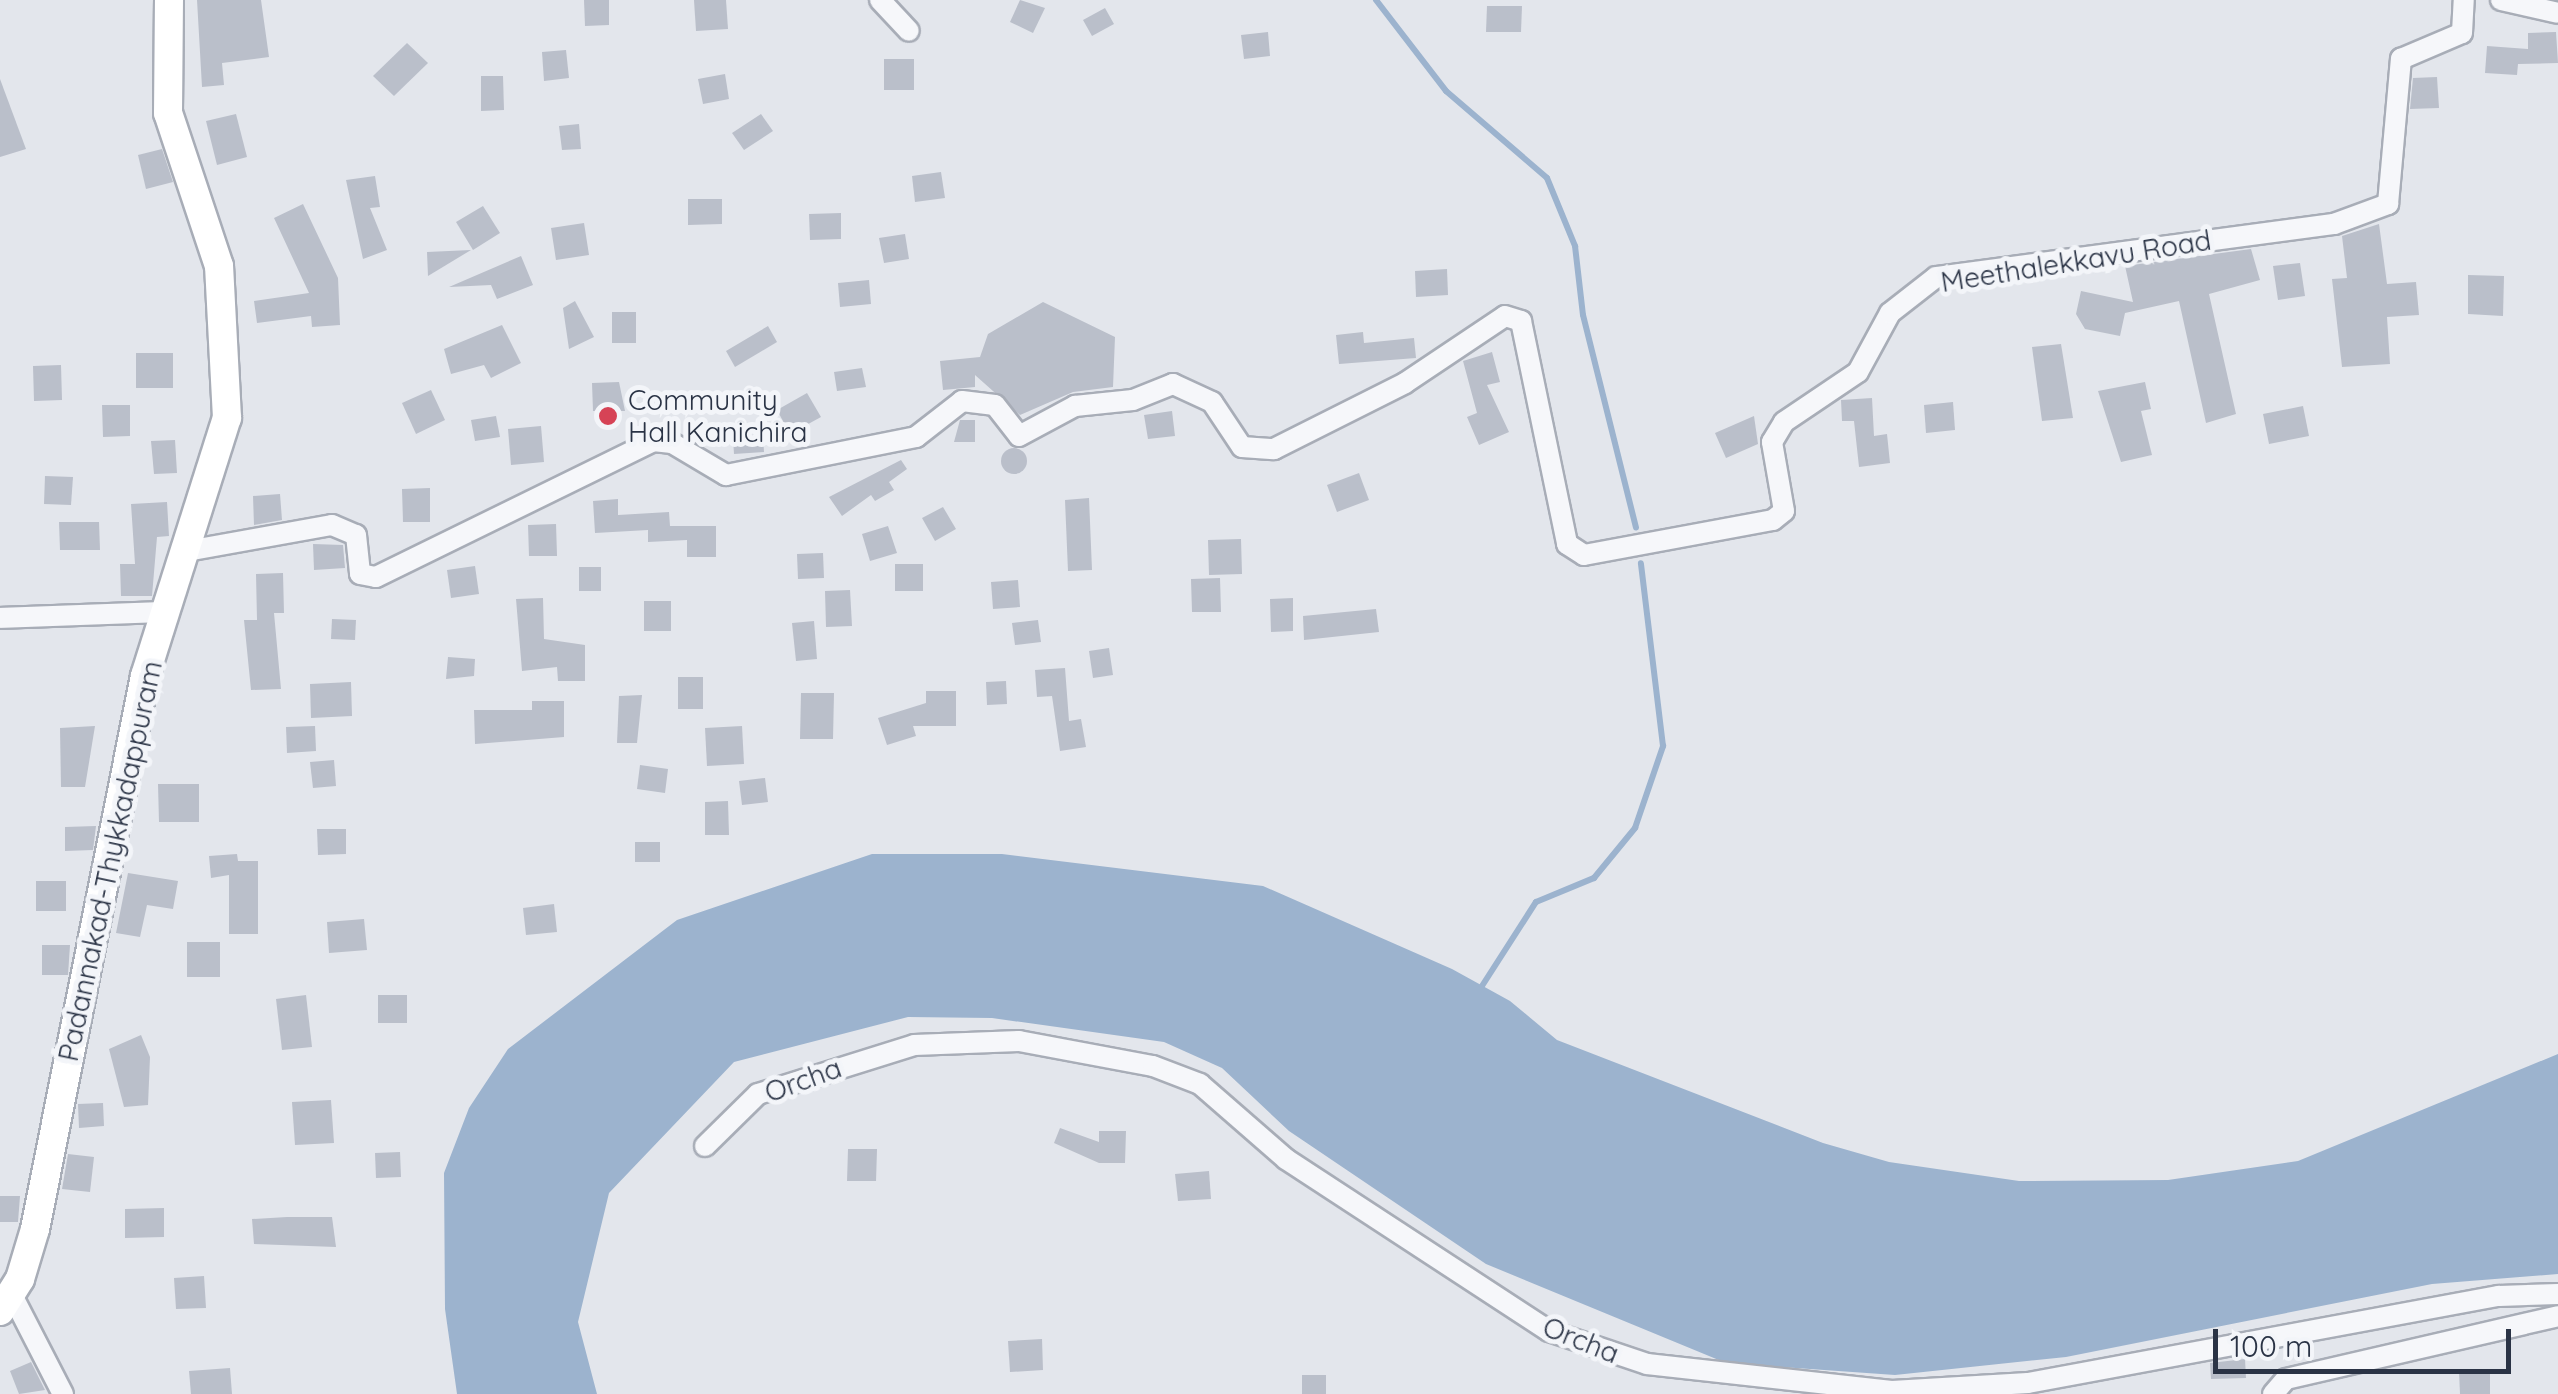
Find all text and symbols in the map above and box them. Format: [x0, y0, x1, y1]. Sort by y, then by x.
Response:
street label: Meethalekkavu Road [1938, 223, 2214, 299]
place label: Community Hall Kanichira [628, 383, 808, 449]
marker: Community Hall Kanichira [597, 405, 619, 427]
street label: Padannakad-Thykkadappuram [51, 658, 169, 1064]
street label: Orcha [760, 1051, 846, 1109]
scale bar [2218, 1309, 2516, 1371]
street label: Orcha [1538, 1310, 1624, 1370]
text: 100 m [2230, 1327, 2312, 1365]

